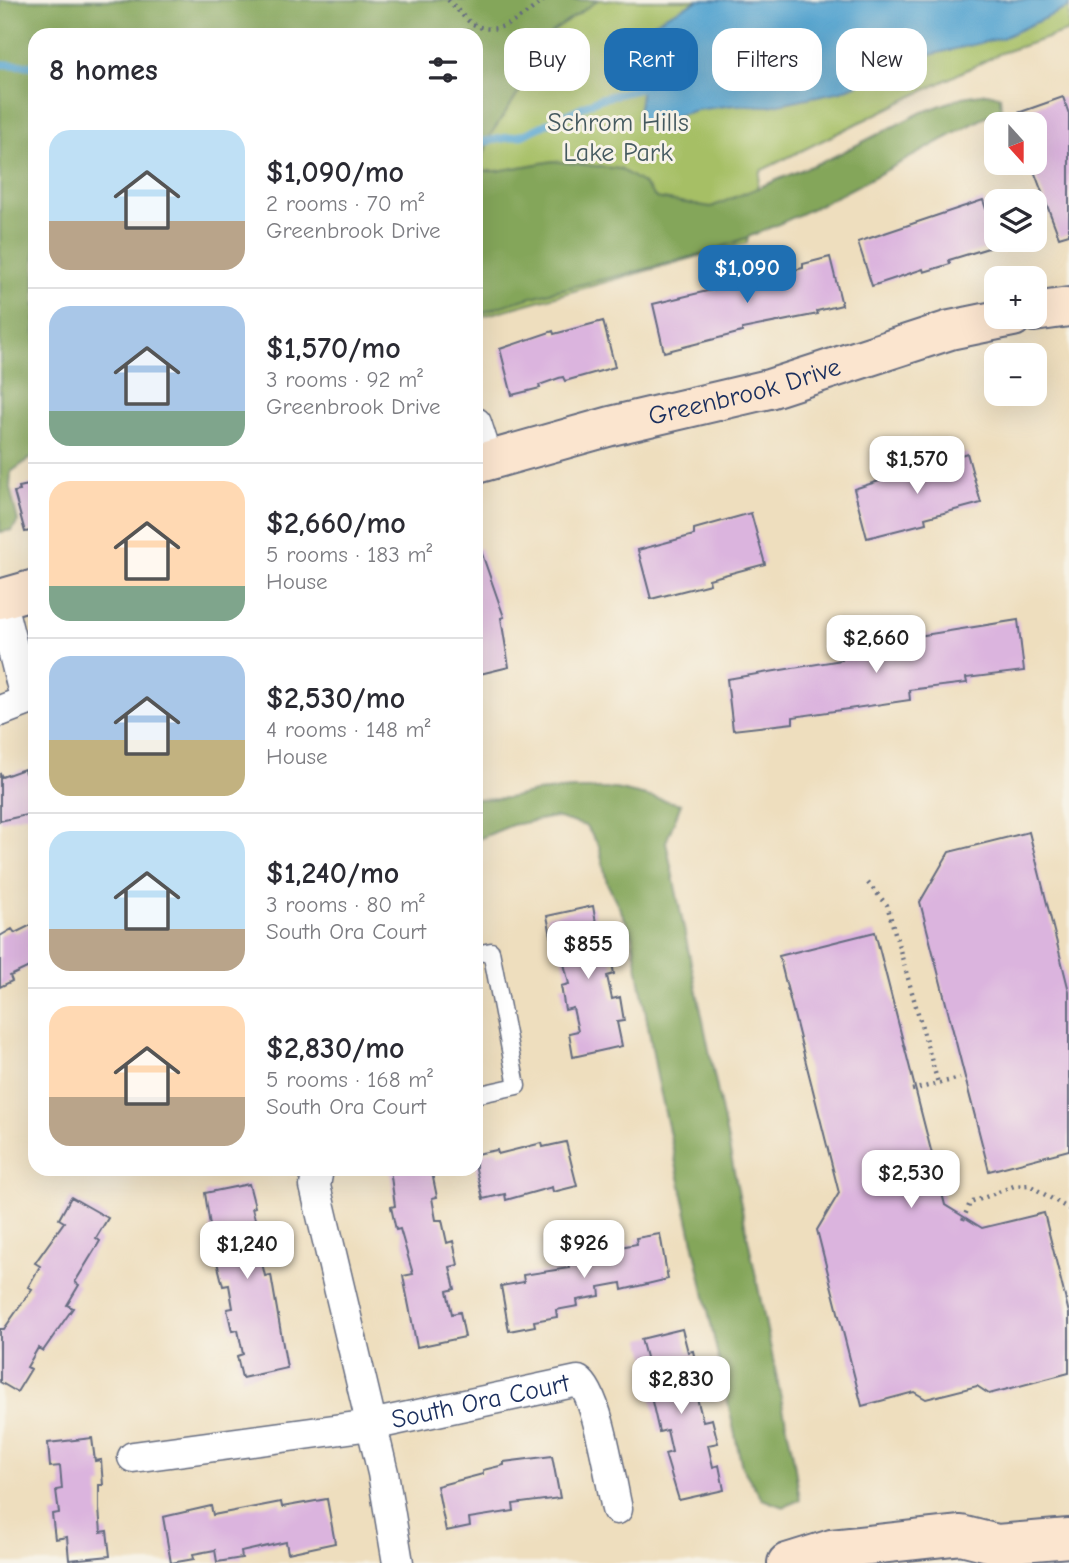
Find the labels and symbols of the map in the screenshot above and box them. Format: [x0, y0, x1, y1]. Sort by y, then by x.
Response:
park label: Schrom Hills Lake Park [547, 108, 689, 168]
north arrow [984, 112, 1046, 175]
pin: $1,090 [690, 246, 804, 305]
street label: Greenbrook Drive [646, 352, 844, 432]
pin: $1,570 [860, 436, 974, 496]
pin: $2,660 [819, 616, 933, 675]
pin: $855 [547, 922, 629, 981]
pin: $2,530 [854, 1150, 968, 1210]
pin: $926 [543, 1220, 625, 1280]
pin: $1,240 [190, 1222, 304, 1281]
pin: $2,830 [624, 1356, 738, 1416]
street label: South Ora Court [389, 1368, 574, 1435]

